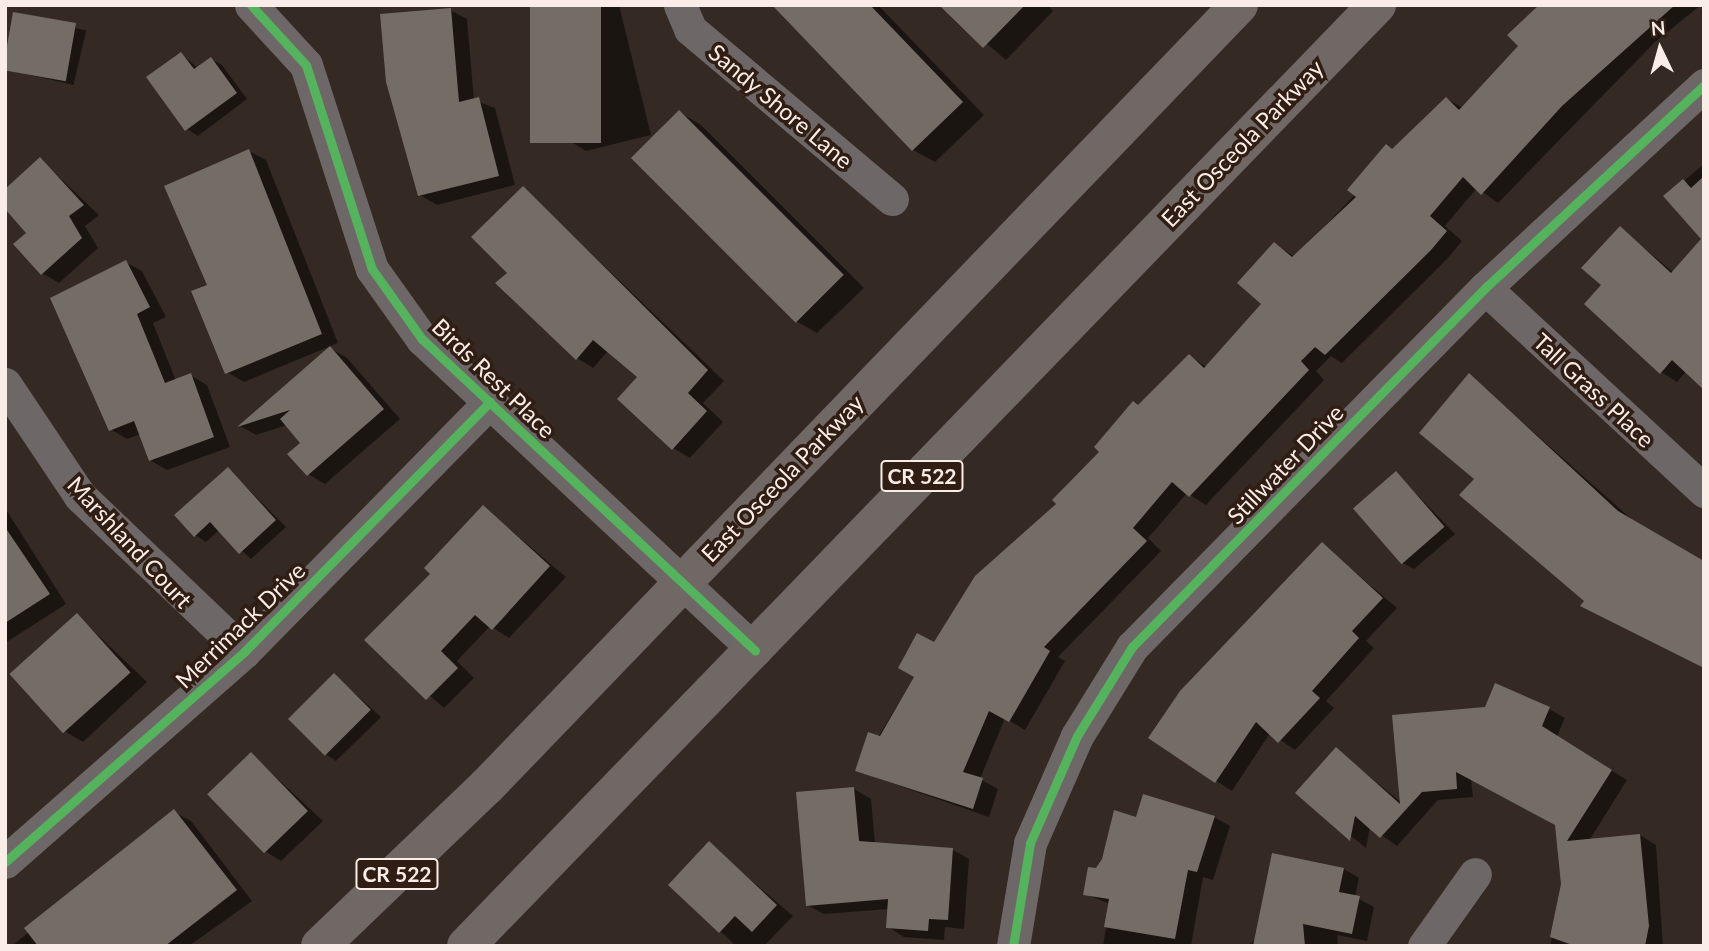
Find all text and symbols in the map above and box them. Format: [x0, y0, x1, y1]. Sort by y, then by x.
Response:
north arrow [1625, 14, 1695, 84]
text: N [1650, 15, 1666, 40]
street label: Sandy Shore Lane [703, 38, 859, 174]
street label: East Osceola Parkway [1155, 54, 1329, 232]
street label: Birds Rest Place [427, 312, 561, 444]
street label: Tall Grass Place [1528, 327, 1660, 453]
street label: East Osceola Parkway [695, 389, 869, 567]
street label: Stillwater Drive [1221, 398, 1349, 530]
road number: CR 522 [880, 458, 964, 494]
street label: Marshland Court [62, 471, 198, 613]
street label: Merrimack Drive [170, 556, 310, 694]
road number: CR 522 [355, 856, 439, 892]

